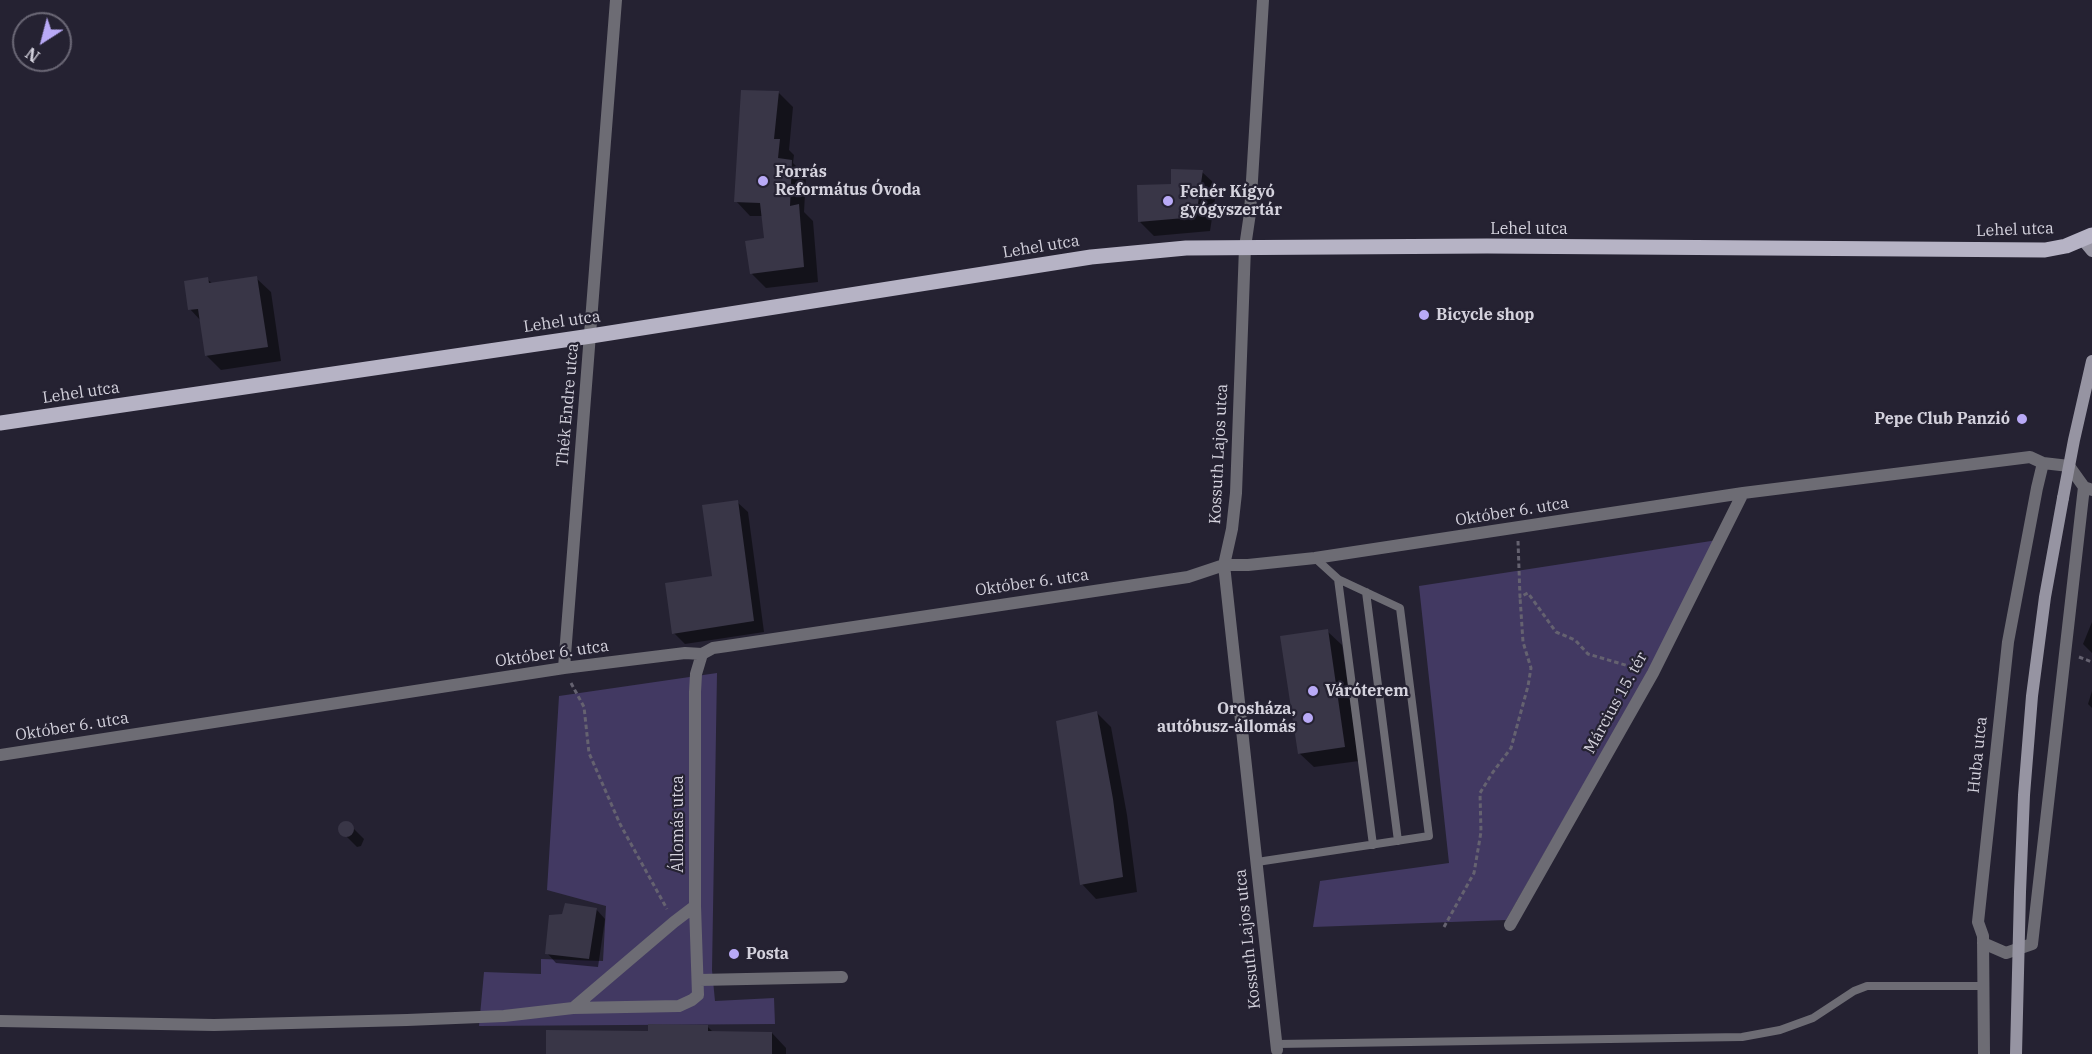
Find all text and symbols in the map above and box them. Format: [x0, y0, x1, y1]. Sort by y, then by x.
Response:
north arrow [12, 12, 72, 72]
text: N [22, 43, 44, 67]
place label: Forrás Református Óvoda [775, 162, 921, 200]
marker: Forrás Református Óvoda [756, 174, 770, 188]
place label: Fehér Kígyó gyógyszertár [1180, 182, 1282, 220]
marker: Fehér Kígyó gyógyszertár [1161, 194, 1175, 208]
street label: Lehel utca [1490, 219, 1568, 239]
street label: Lehel utca [1976, 219, 2054, 241]
street label: Lehel utca [1001, 231, 1081, 263]
place label: Bicycle shop [1436, 305, 1534, 325]
street label: Lehel utca [522, 307, 602, 337]
marker: Bicycle shop [1417, 308, 1431, 322]
street label: Thék Endre utca [553, 342, 583, 468]
street label: Lehel utca [41, 378, 121, 408]
street label: Kossuth Lajos utca [1206, 383, 1232, 525]
place label: Pepe Club Panzió [1874, 409, 2010, 429]
marker: Pepe Club Panzió [2015, 412, 2029, 426]
street label: Október 6. utca [1454, 494, 1570, 530]
street label: Október 6. utca [974, 566, 1090, 600]
street label: Október 6. utca [494, 637, 610, 671]
street label: Március 15. tér [1580, 649, 1652, 757]
place label: Váróterem [1325, 681, 1409, 701]
marker: Váróterem [1306, 684, 1320, 698]
place label: Orosháza, autóbusz-állomás [1157, 699, 1296, 737]
street label: Október 6. utca [14, 709, 130, 745]
marker: Orosháza, autóbusz-állomás [1301, 711, 1315, 725]
street label: Huba utca [1964, 716, 1992, 794]
street label: Állomás utca [668, 775, 688, 873]
street label: Kossuth Lajos utca [1231, 868, 1265, 1010]
place label: Posta [746, 944, 789, 964]
marker: Posta [727, 947, 741, 961]

